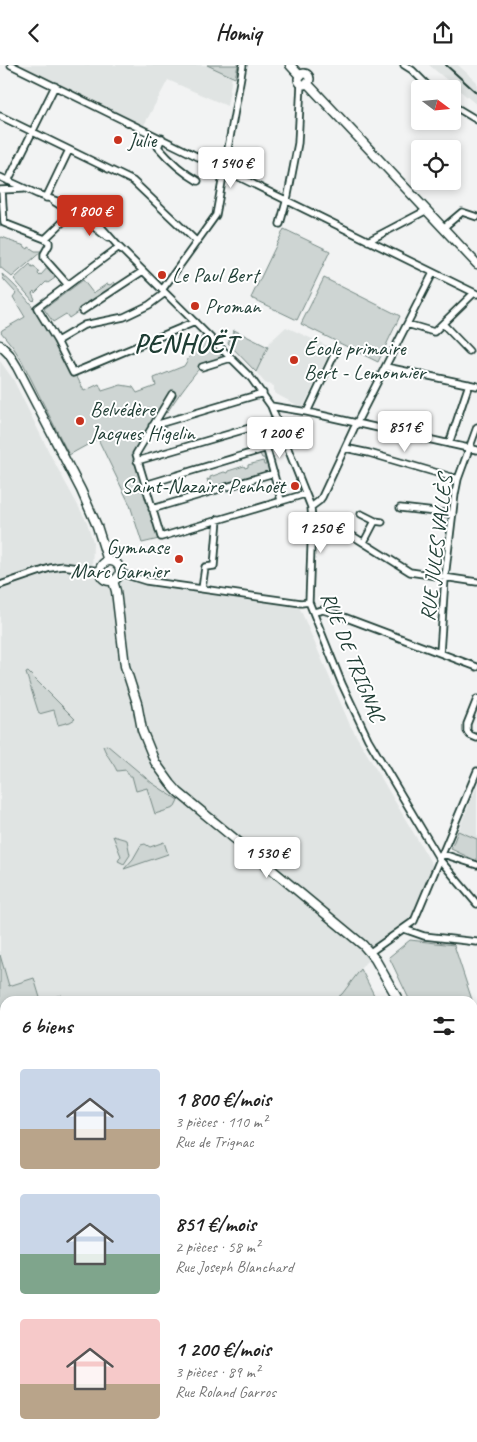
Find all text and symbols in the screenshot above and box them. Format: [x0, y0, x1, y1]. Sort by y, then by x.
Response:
icon: back [20, 19, 48, 47]
text: Homiq [216, 19, 261, 47]
icon: share [429, 19, 457, 47]
north arrow [411, 80, 461, 130]
map controls [411, 80, 461, 190]
place label: Julie [127, 127, 157, 153]
marker: Julie [112, 134, 124, 146]
button: locate [411, 140, 461, 190]
pin: 1 540 € [185, 147, 277, 189]
text: 1 540 € [209, 153, 253, 173]
pin: 1 800 € [44, 195, 136, 237]
text: 1 800 € [68, 201, 112, 221]
place label: Le Paul Bert [172, 262, 261, 288]
marker: Le Paul Bert [156, 269, 168, 281]
place label: Proman [205, 293, 262, 319]
marker: Proman [189, 300, 201, 312]
district label: PENHOËT [134, 327, 243, 360]
place label: École primaire Bert - Lemonnier [304, 335, 428, 385]
marker: École primaire Bert - Lemonnier [288, 354, 300, 366]
place label: Belvédère Jacques Higelin [89, 396, 196, 446]
pin: 851 € [370, 411, 440, 453]
marker: Belvédère Jacques Higelin [74, 415, 86, 427]
pin: 1 200 € [234, 417, 326, 459]
text: 851 € [389, 417, 421, 437]
text: 1 200 € [258, 423, 302, 443]
street label: RUE JULES VALLÈS [414, 470, 458, 623]
place label: Saint-Nazaire Penhoët [122, 473, 287, 499]
marker: Saint-Nazaire Penhoët [289, 480, 301, 492]
pin: 1 250 € [275, 511, 367, 554]
text: 1 250 € [299, 518, 343, 538]
place label: Gymnase Marc Garnier [70, 534, 170, 584]
marker: Gymnase Marc Garnier [173, 553, 185, 565]
street label: RUE DE TRIGNAC [315, 588, 392, 728]
pin: 1 530 € [221, 837, 313, 879]
text: 1 530 € [245, 843, 289, 863]
icon: filters [430, 1012, 458, 1040]
text: 6 biens [20, 1013, 72, 1039]
text: 1 800 €/mois [175, 1086, 271, 1112]
icon: home [60, 1089, 120, 1149]
text: 3 pièces · 110 m² [175, 1112, 267, 1132]
text: Rue de Trignac [175, 1132, 254, 1152]
text: 851 €/mois [175, 1211, 256, 1237]
icon: home [60, 1214, 120, 1274]
text: 2 pièces · 58 m² [175, 1237, 260, 1257]
text: Rue Joseph Blanchard [175, 1257, 293, 1277]
text: 1 200 €/mois [175, 1336, 271, 1362]
icon: home [60, 1339, 120, 1399]
text: 3 pièces · 89 m² [175, 1362, 260, 1382]
text: Rue Roland Garros [175, 1382, 276, 1402]

